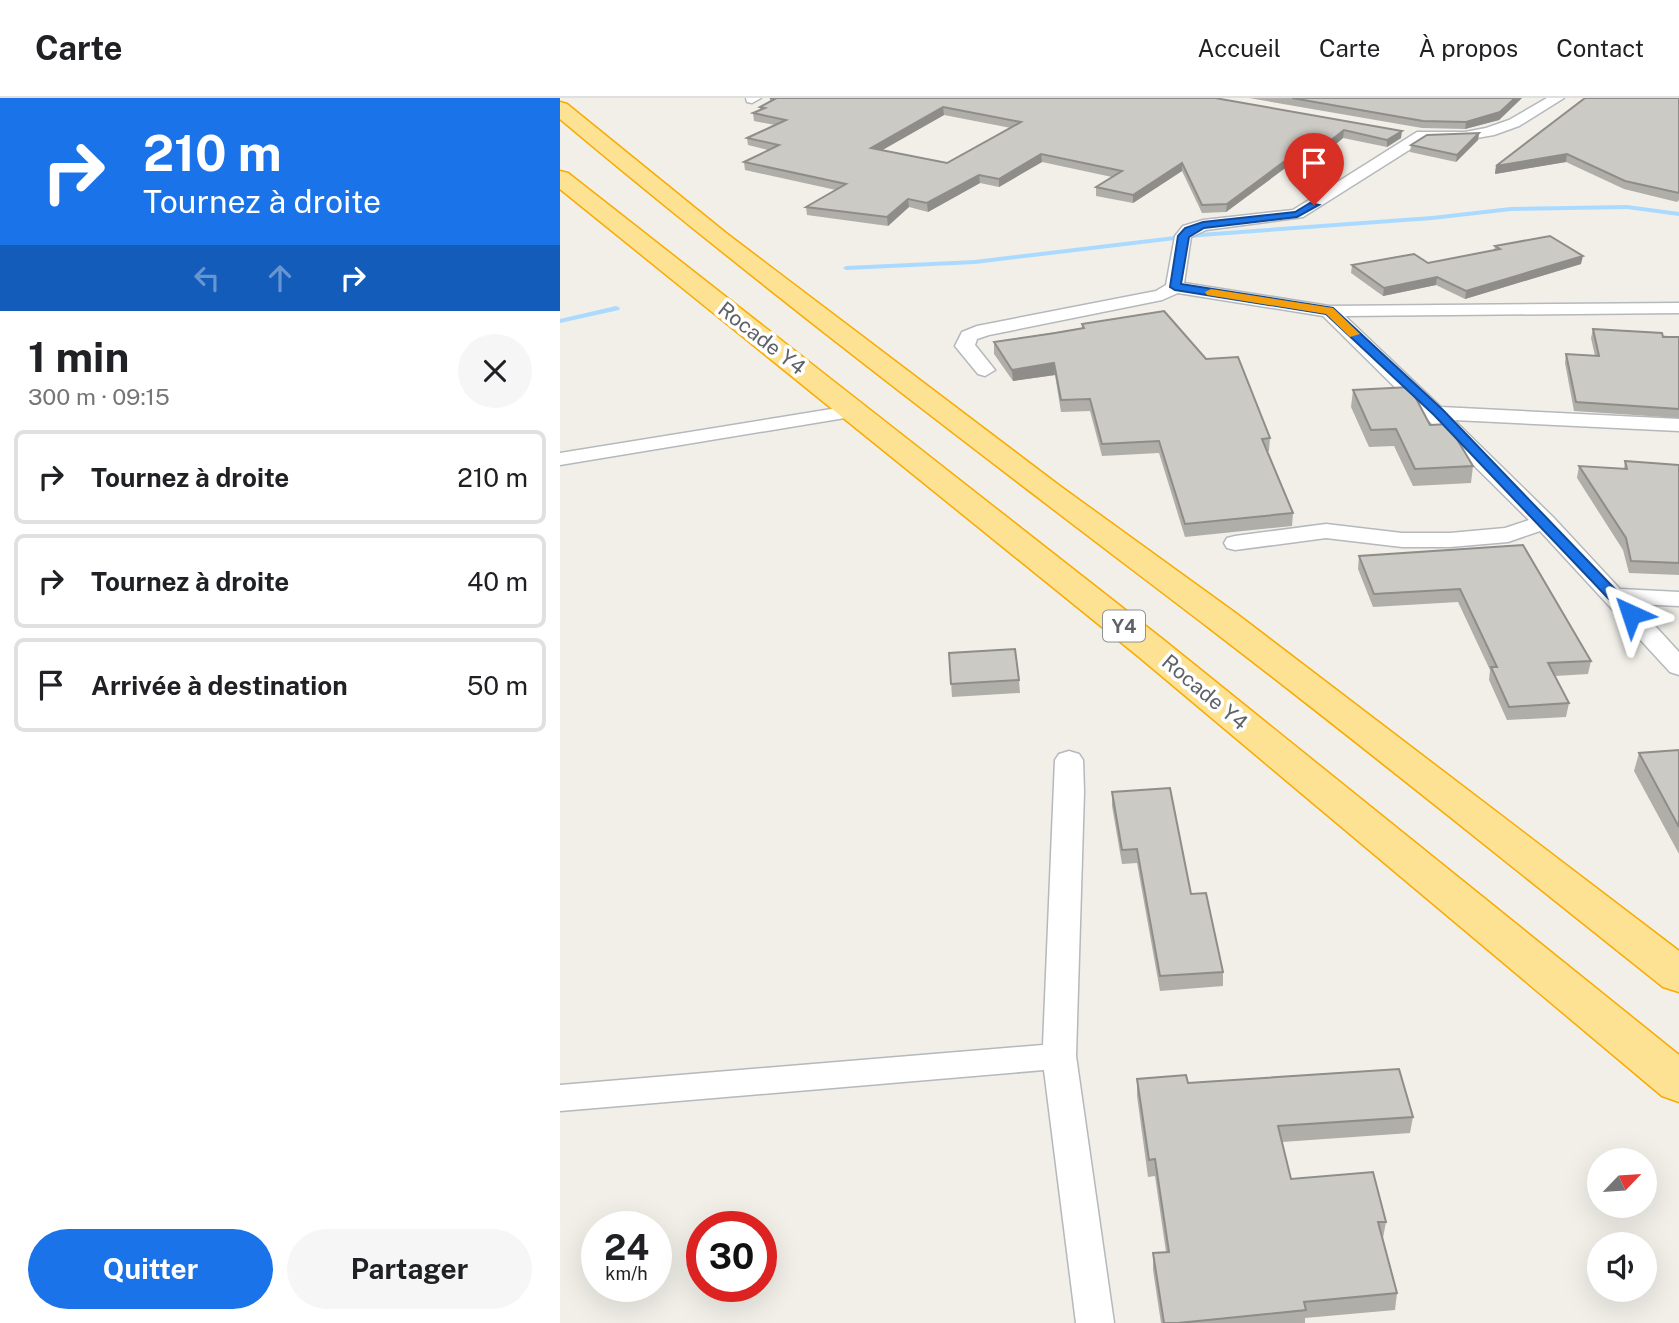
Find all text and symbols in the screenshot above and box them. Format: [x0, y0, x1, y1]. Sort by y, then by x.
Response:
text: Carte [35, 29, 123, 67]
text: Accueil [1198, 34, 1281, 62]
text: Carte [1319, 34, 1380, 62]
text: À propos [1418, 34, 1518, 62]
text: Contact [1556, 34, 1644, 62]
text: 210 m [143, 124, 282, 182]
icon: right [28, 126, 119, 217]
pin [1284, 133, 1344, 205]
icon: arrive [1295, 144, 1333, 182]
text: Tournez à droite [143, 183, 381, 220]
icon: left [188, 259, 226, 297]
icon: ahead [261, 259, 299, 297]
icon: right [334, 259, 372, 297]
street label: Rocade Y4 [713, 296, 811, 380]
text: 1 min [28, 332, 129, 381]
button: close [458, 334, 532, 408]
text: 300 m · 09:15 [28, 383, 170, 410]
icon: right [32, 458, 70, 496]
text: Tournez à droite [91, 462, 289, 493]
text: 210 m [457, 462, 528, 493]
icon: right [32, 562, 70, 600]
text: Tournez à droite [91, 566, 289, 597]
text: 40 m [467, 566, 528, 597]
position arrow [1594, 577, 1668, 651]
road number: Y4 [1103, 610, 1145, 642]
street label: Rocade Y4 [1157, 649, 1253, 735]
icon: arrive [32, 666, 70, 704]
text: Arrivée à destination [91, 670, 348, 701]
text: 50 m [467, 670, 528, 701]
north arrow [1587, 1148, 1657, 1218]
map controls [1587, 1148, 1657, 1302]
speed limit sign: 30 [686, 1211, 777, 1302]
text: 24 [604, 1227, 649, 1268]
button: Quitter [28, 1229, 273, 1309]
button: Partager [287, 1229, 532, 1309]
button: sound [1587, 1232, 1657, 1302]
text: km/h [605, 1263, 648, 1284]

